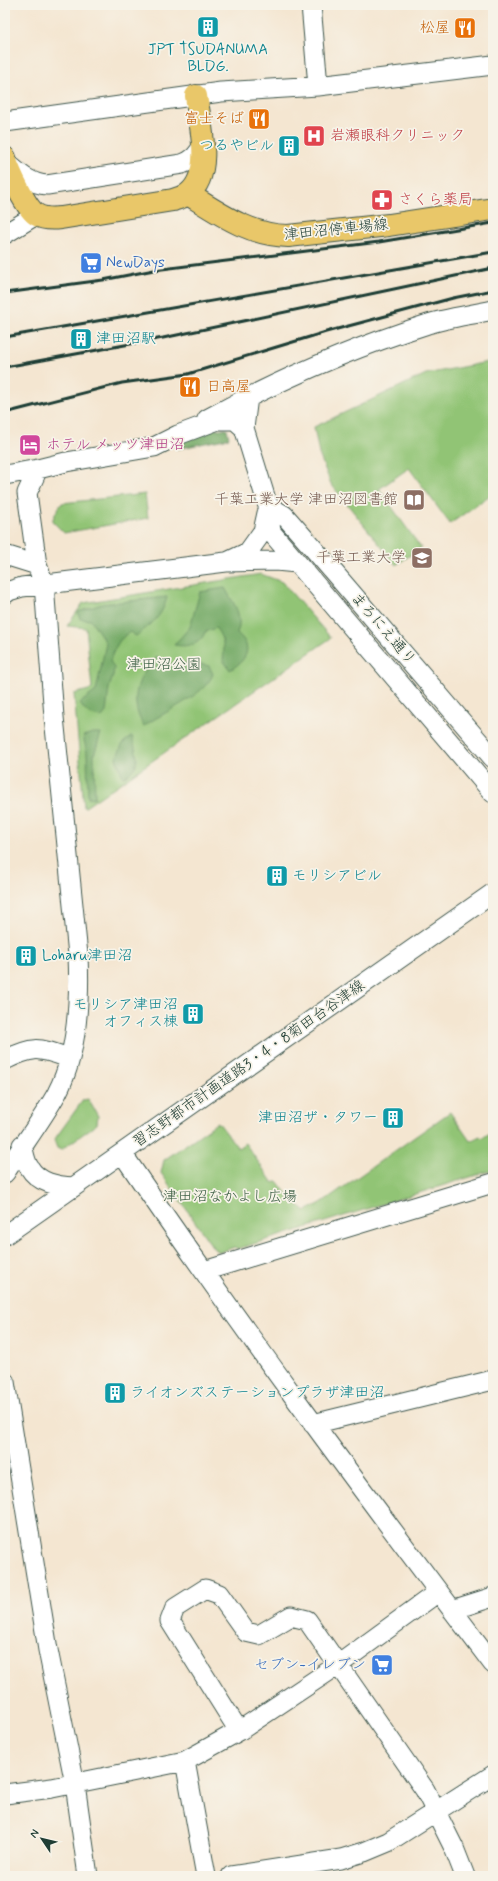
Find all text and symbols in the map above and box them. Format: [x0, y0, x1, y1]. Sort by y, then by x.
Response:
building icon: JPT TSUDANUMA BLDG. [195, 14, 221, 40]
restaurant icon: 松屋 [452, 15, 478, 41]
place label: 松屋 [420, 18, 450, 38]
place label: JPT TSUDANUMA BLDG. [148, 40, 268, 77]
restaurant icon: 富士そば [246, 106, 272, 132]
place label: 富士そば [184, 109, 244, 129]
hospital icon: 岩瀬眼科クリニック [301, 123, 327, 149]
place label: 岩瀬眼科クリニック [330, 126, 465, 146]
building icon: つるやビル [276, 133, 302, 159]
place label: つるやビル [199, 136, 274, 156]
pharmacy icon: さくら薬局 [369, 187, 395, 213]
place label: さくら薬局 [398, 190, 473, 210]
street label: 津田沼停車場線 [283, 215, 389, 245]
supermarket icon: NewDays [78, 250, 104, 276]
place label: NewDays [106, 253, 165, 273]
building icon: 津田沼駅 [68, 326, 94, 352]
place label: 津田沼駅 [96, 329, 156, 349]
restaurant icon: 日高屋 [177, 374, 203, 400]
place label: 日高屋 [206, 377, 251, 397]
hotel icon: ホテル メッツ津田沼 [17, 432, 43, 458]
place label: ホテル メッツ津田沼 [46, 435, 184, 455]
library icon: 千葉工業大学 津田沼図書館 [401, 487, 427, 513]
place label: 千葉工業大学 津田沼図書館 [214, 490, 398, 510]
school or university icon: 千葉工業大学 [409, 545, 435, 571]
place label: 千葉工業大学 [316, 548, 406, 568]
street label: まろにえ通り [346, 588, 420, 670]
park label: 津田沼公園 [126, 655, 202, 675]
building icon: モリシアビル [264, 863, 290, 889]
place label: モリシアビル [292, 866, 382, 886]
building icon: Loharu津田沼 [13, 943, 39, 969]
place label: Loharu津田沼 [42, 946, 132, 966]
street label: 習志野都市計画道路3・4・8菊田台谷津線 [129, 976, 369, 1152]
place label: モリシア津田沼 オフィス棟 [73, 995, 178, 1032]
building icon: モリシア津田沼 オフィス棟 [180, 1001, 206, 1027]
building icon: 津田沼ザ・タワー [380, 1105, 406, 1131]
place label: 津田沼ザ・タワー [258, 1108, 378, 1128]
park label: 津田沼なかよし広場 [163, 1187, 297, 1207]
building icon: ライオンズステーションプラザ津田沼 [102, 1380, 128, 1406]
place label: ライオンズステーションプラザ津田沼 [130, 1383, 384, 1403]
supermarket icon: セブン-イレブン [369, 1652, 395, 1678]
place label: セブン-イレブン [254, 1655, 366, 1675]
north arrow [22, 1819, 62, 1859]
text: N [27, 1827, 42, 1841]

